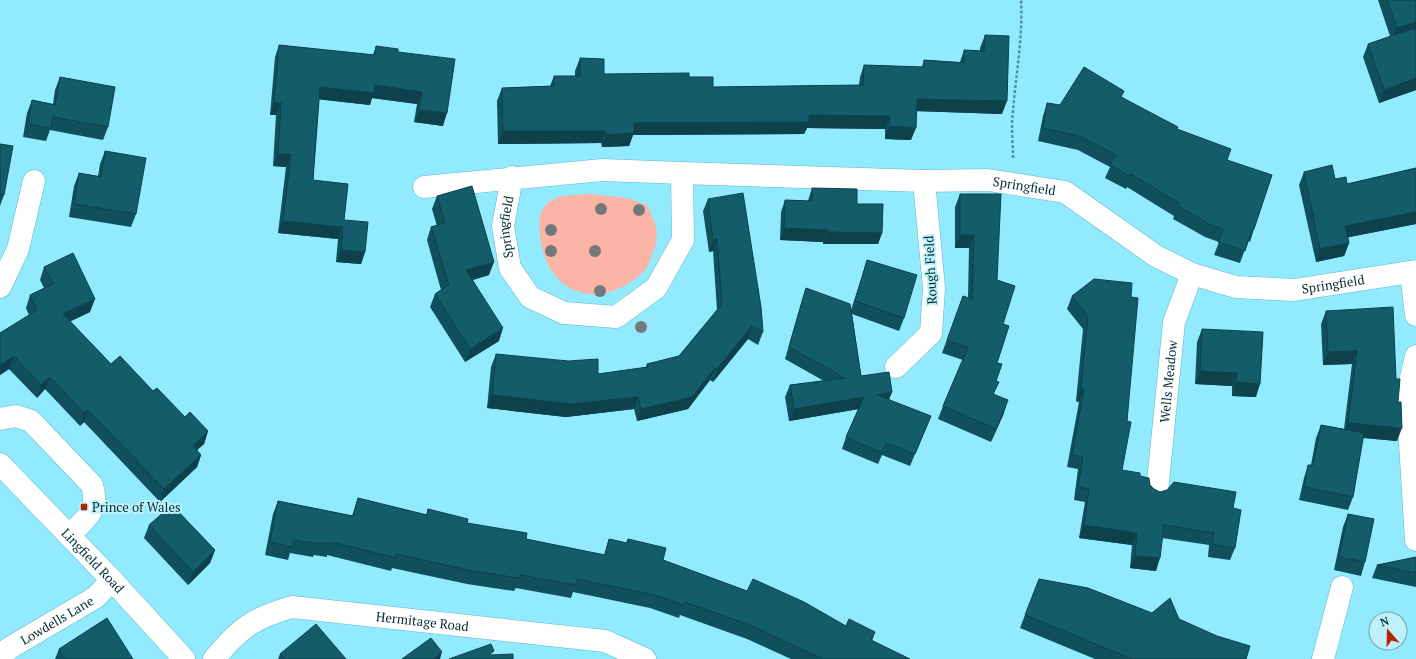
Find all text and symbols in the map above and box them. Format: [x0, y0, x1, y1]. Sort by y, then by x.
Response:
street label: Springfield [992, 172, 1057, 199]
street label: Springfield [494, 194, 517, 260]
street label: Rough Field [919, 235, 941, 305]
street label: Springfield [1300, 270, 1366, 298]
street label: Wells Meadow [1155, 339, 1181, 424]
place label: Prince of Wales [92, 498, 181, 516]
marker: Prince of Wales [79, 502, 89, 512]
street label: Lingfield Road [58, 524, 128, 597]
street label: Lowdells Lane [17, 591, 97, 649]
street label: Hermitage Road [375, 607, 470, 635]
north arrow [1368, 611, 1408, 651]
text: N [1378, 613, 1392, 630]

